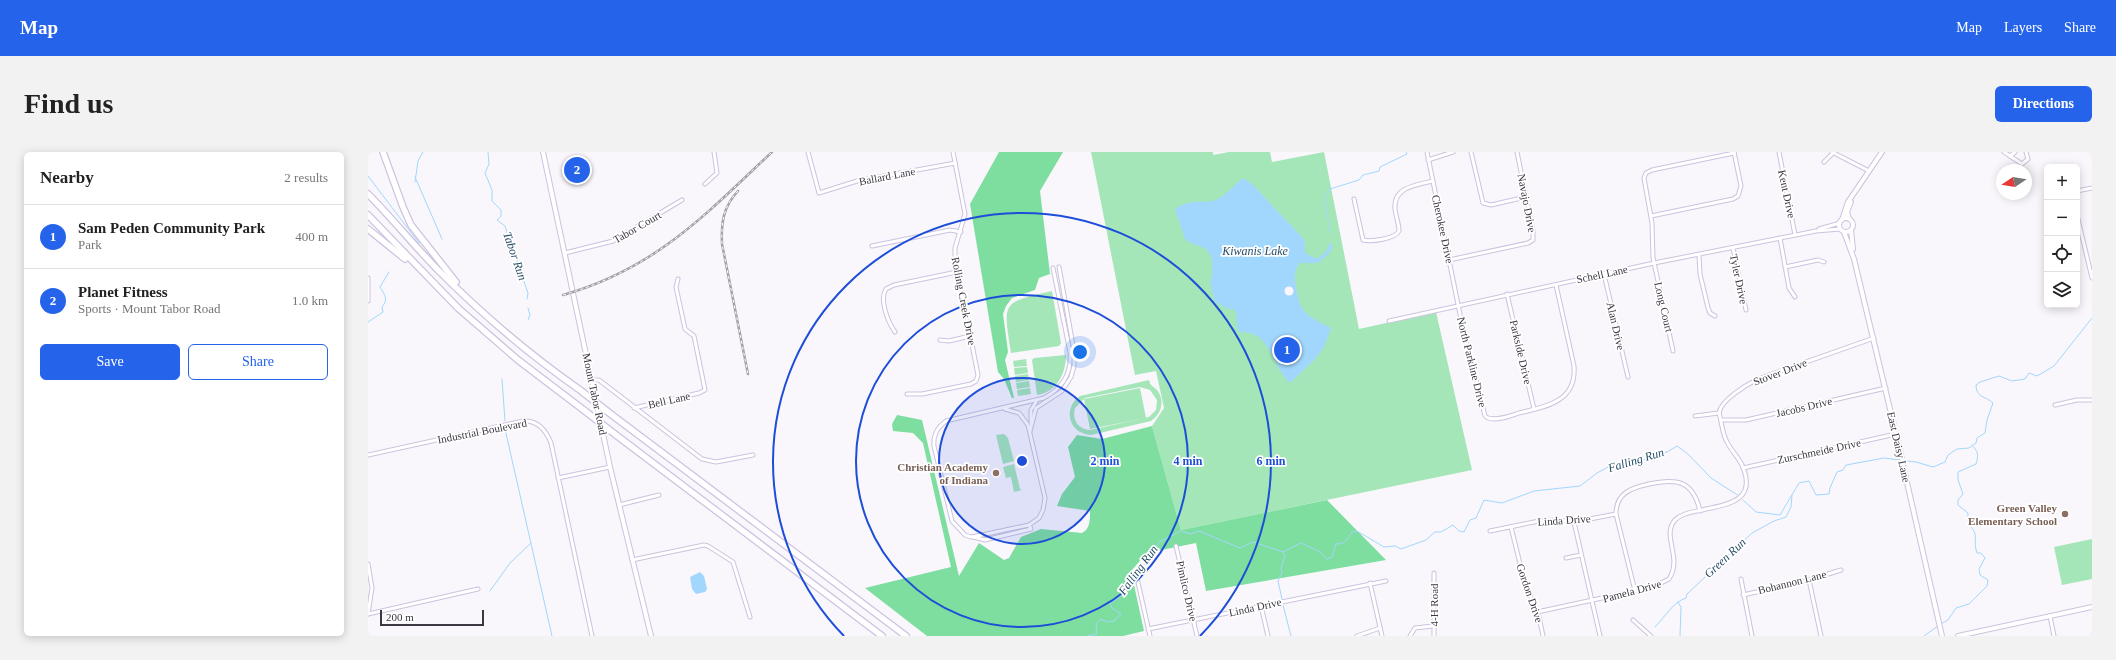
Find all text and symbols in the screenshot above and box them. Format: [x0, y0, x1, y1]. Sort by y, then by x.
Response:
text: Map [20, 17, 58, 38]
text: Map [1956, 20, 1982, 35]
text: Layers [2004, 20, 2042, 35]
text: Share [2064, 20, 2096, 35]
button: Directions [1995, 86, 2092, 122]
text: Find us [24, 88, 114, 119]
pin: 2 [564, 155, 590, 185]
north arrow [1996, 164, 2032, 200]
map controls [2044, 164, 2080, 308]
button: + [2044, 164, 2080, 200]
street label: Ballard Lane [858, 165, 916, 187]
text: Nearby [40, 168, 94, 187]
street label: Kent Drive [1776, 169, 1798, 219]
text: 2 results [284, 170, 328, 185]
street label: Navajo Drive [1515, 173, 1539, 233]
street label: Cherokee Drive [1430, 194, 1456, 265]
button: − [2044, 200, 2080, 236]
street label: Tabor Court [611, 208, 663, 246]
text: Sam Peden Community Park [78, 220, 265, 236]
text: 1 [50, 229, 56, 244]
text: 400 m [295, 229, 328, 244]
water label: Tabor Run [500, 230, 530, 282]
button: locate [2044, 236, 2080, 272]
text: Park [78, 237, 102, 252]
water label: Kiwanis Lake [1221, 244, 1289, 258]
street label: Tyler Drive [1728, 253, 1750, 305]
street label: Rolling Creek Drive [950, 256, 978, 346]
street label: Schell Lane [1575, 263, 1629, 285]
button: layers [2044, 272, 2080, 308]
street label: Long Court [1652, 281, 1676, 333]
text: Planet Fitness [78, 284, 168, 300]
text: 2 [50, 293, 56, 308]
text: 1.0 km [292, 293, 328, 308]
text: Sports · Mount Tabor Road [78, 301, 221, 316]
street label: Alan Drive [1605, 301, 1627, 351]
street label: North Parkline Drive [1455, 315, 1489, 409]
street label: Parkside Drive [1508, 319, 1534, 385]
pin: 1 [1274, 335, 1300, 365]
your location [1070, 342, 1090, 362]
button: Save [40, 344, 180, 380]
button: Share [188, 344, 328, 380]
street label: Mount Tabor Road [580, 352, 610, 437]
street label: Stover Drive [1751, 356, 1809, 388]
street label: Bell Lane [647, 389, 691, 411]
street label: Jacobs Drive [1775, 395, 1833, 419]
street label: East Daisy Lane [1885, 411, 1913, 484]
street label: Industrial Boulevard [436, 416, 528, 446]
street label: Zurschmeide Drive [1776, 436, 1862, 466]
water label: Falling Run [1605, 445, 1666, 475]
centre of rings [1015, 454, 1029, 468]
text: 2 min [1090, 454, 1120, 468]
text: 4 min [1173, 454, 1203, 468]
text: 6 min [1256, 454, 1286, 468]
place label: Christian Academy of Indiana [897, 461, 989, 486]
marker: Christian Academy of Indiana [991, 468, 1001, 478]
place label: Green Valley Elementary School [1968, 502, 2057, 527]
marker: Green Valley Elementary School [2060, 509, 2070, 519]
street label: Linda Drive [1537, 512, 1591, 528]
water label: Green Run [1701, 535, 1749, 581]
water label: Falling Run [1115, 543, 1161, 598]
street label: Pimlico Drive [1174, 559, 1200, 623]
street label: Gordon Drive [1514, 562, 1546, 624]
street label: Bohannon Lane [1757, 568, 1828, 596]
street label: Pamela Drive [1601, 577, 1663, 605]
street label: 4-H Road [1428, 583, 1440, 627]
street label: Linda Drive [1228, 596, 1283, 618]
scale bar [380, 608, 484, 627]
text: 200 m [386, 611, 414, 623]

